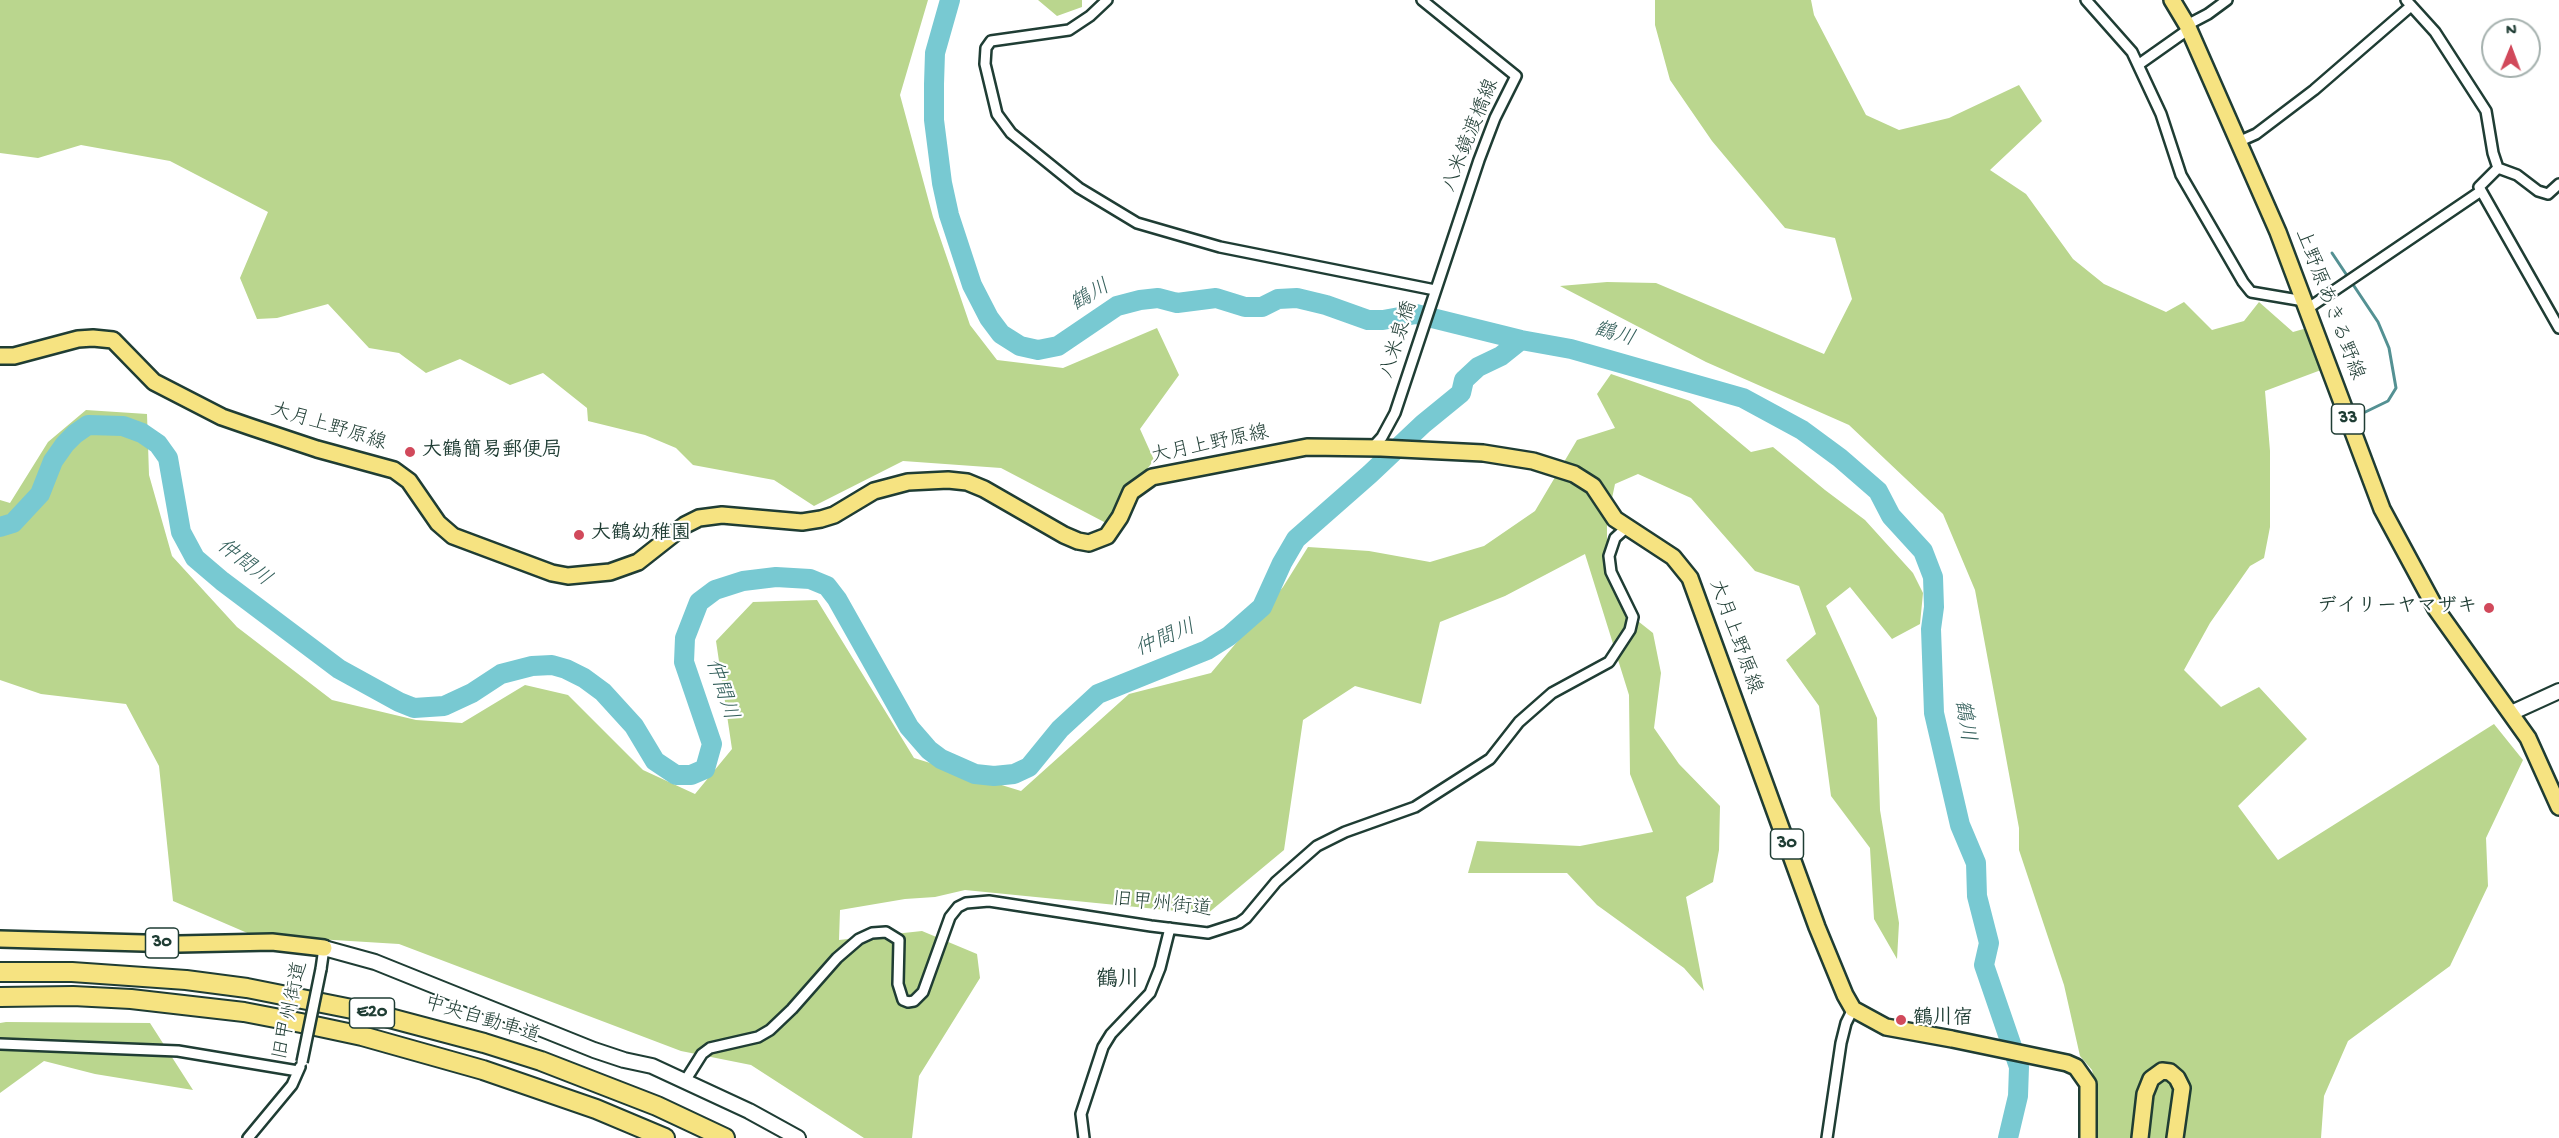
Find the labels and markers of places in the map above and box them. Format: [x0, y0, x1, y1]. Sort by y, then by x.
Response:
place label: 大鶴簡易郵便局 [422, 440, 562, 464]
marker: 大鶴簡易郵便局 [403, 445, 417, 459]
place label: 大鶴幼稚園 [591, 523, 691, 547]
marker: 大鶴幼稚園 [572, 528, 586, 542]
place label: デイリーヤマザキ [2317, 596, 2477, 620]
marker: デイリーヤマザキ [2482, 601, 2496, 615]
place label: 鶴川宿 [1913, 1008, 1973, 1032]
marker: 鶴川宿 [1894, 1013, 1908, 1027]

